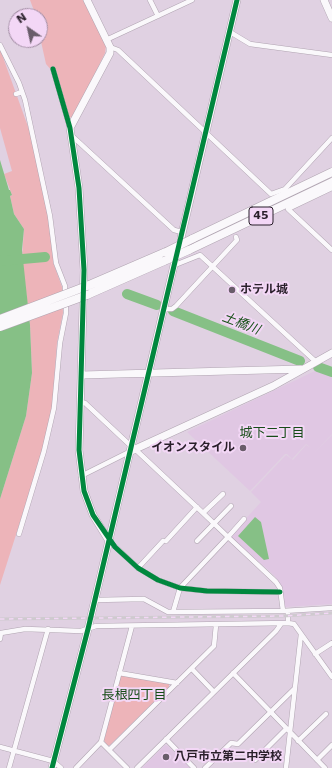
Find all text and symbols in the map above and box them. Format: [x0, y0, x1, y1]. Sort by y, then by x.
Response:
north arrow [8, 8, 48, 48]
text: N [14, 10, 29, 26]
road number: 45 [249, 207, 273, 225]
place label: ホテル城 [240, 283, 288, 297]
marker: ホテル城 [227, 285, 237, 295]
water label: 土橋川 [220, 310, 262, 338]
district label: 城下二丁目 [240, 426, 304, 442]
place label: イオンスタイル [151, 441, 235, 455]
marker: イオンスタイル [238, 443, 248, 453]
district label: 長根四丁目 [102, 688, 166, 704]
place label: 八戸市立第二中学校 [174, 750, 282, 764]
marker: 八戸市立第二中学校 [161, 752, 171, 762]

